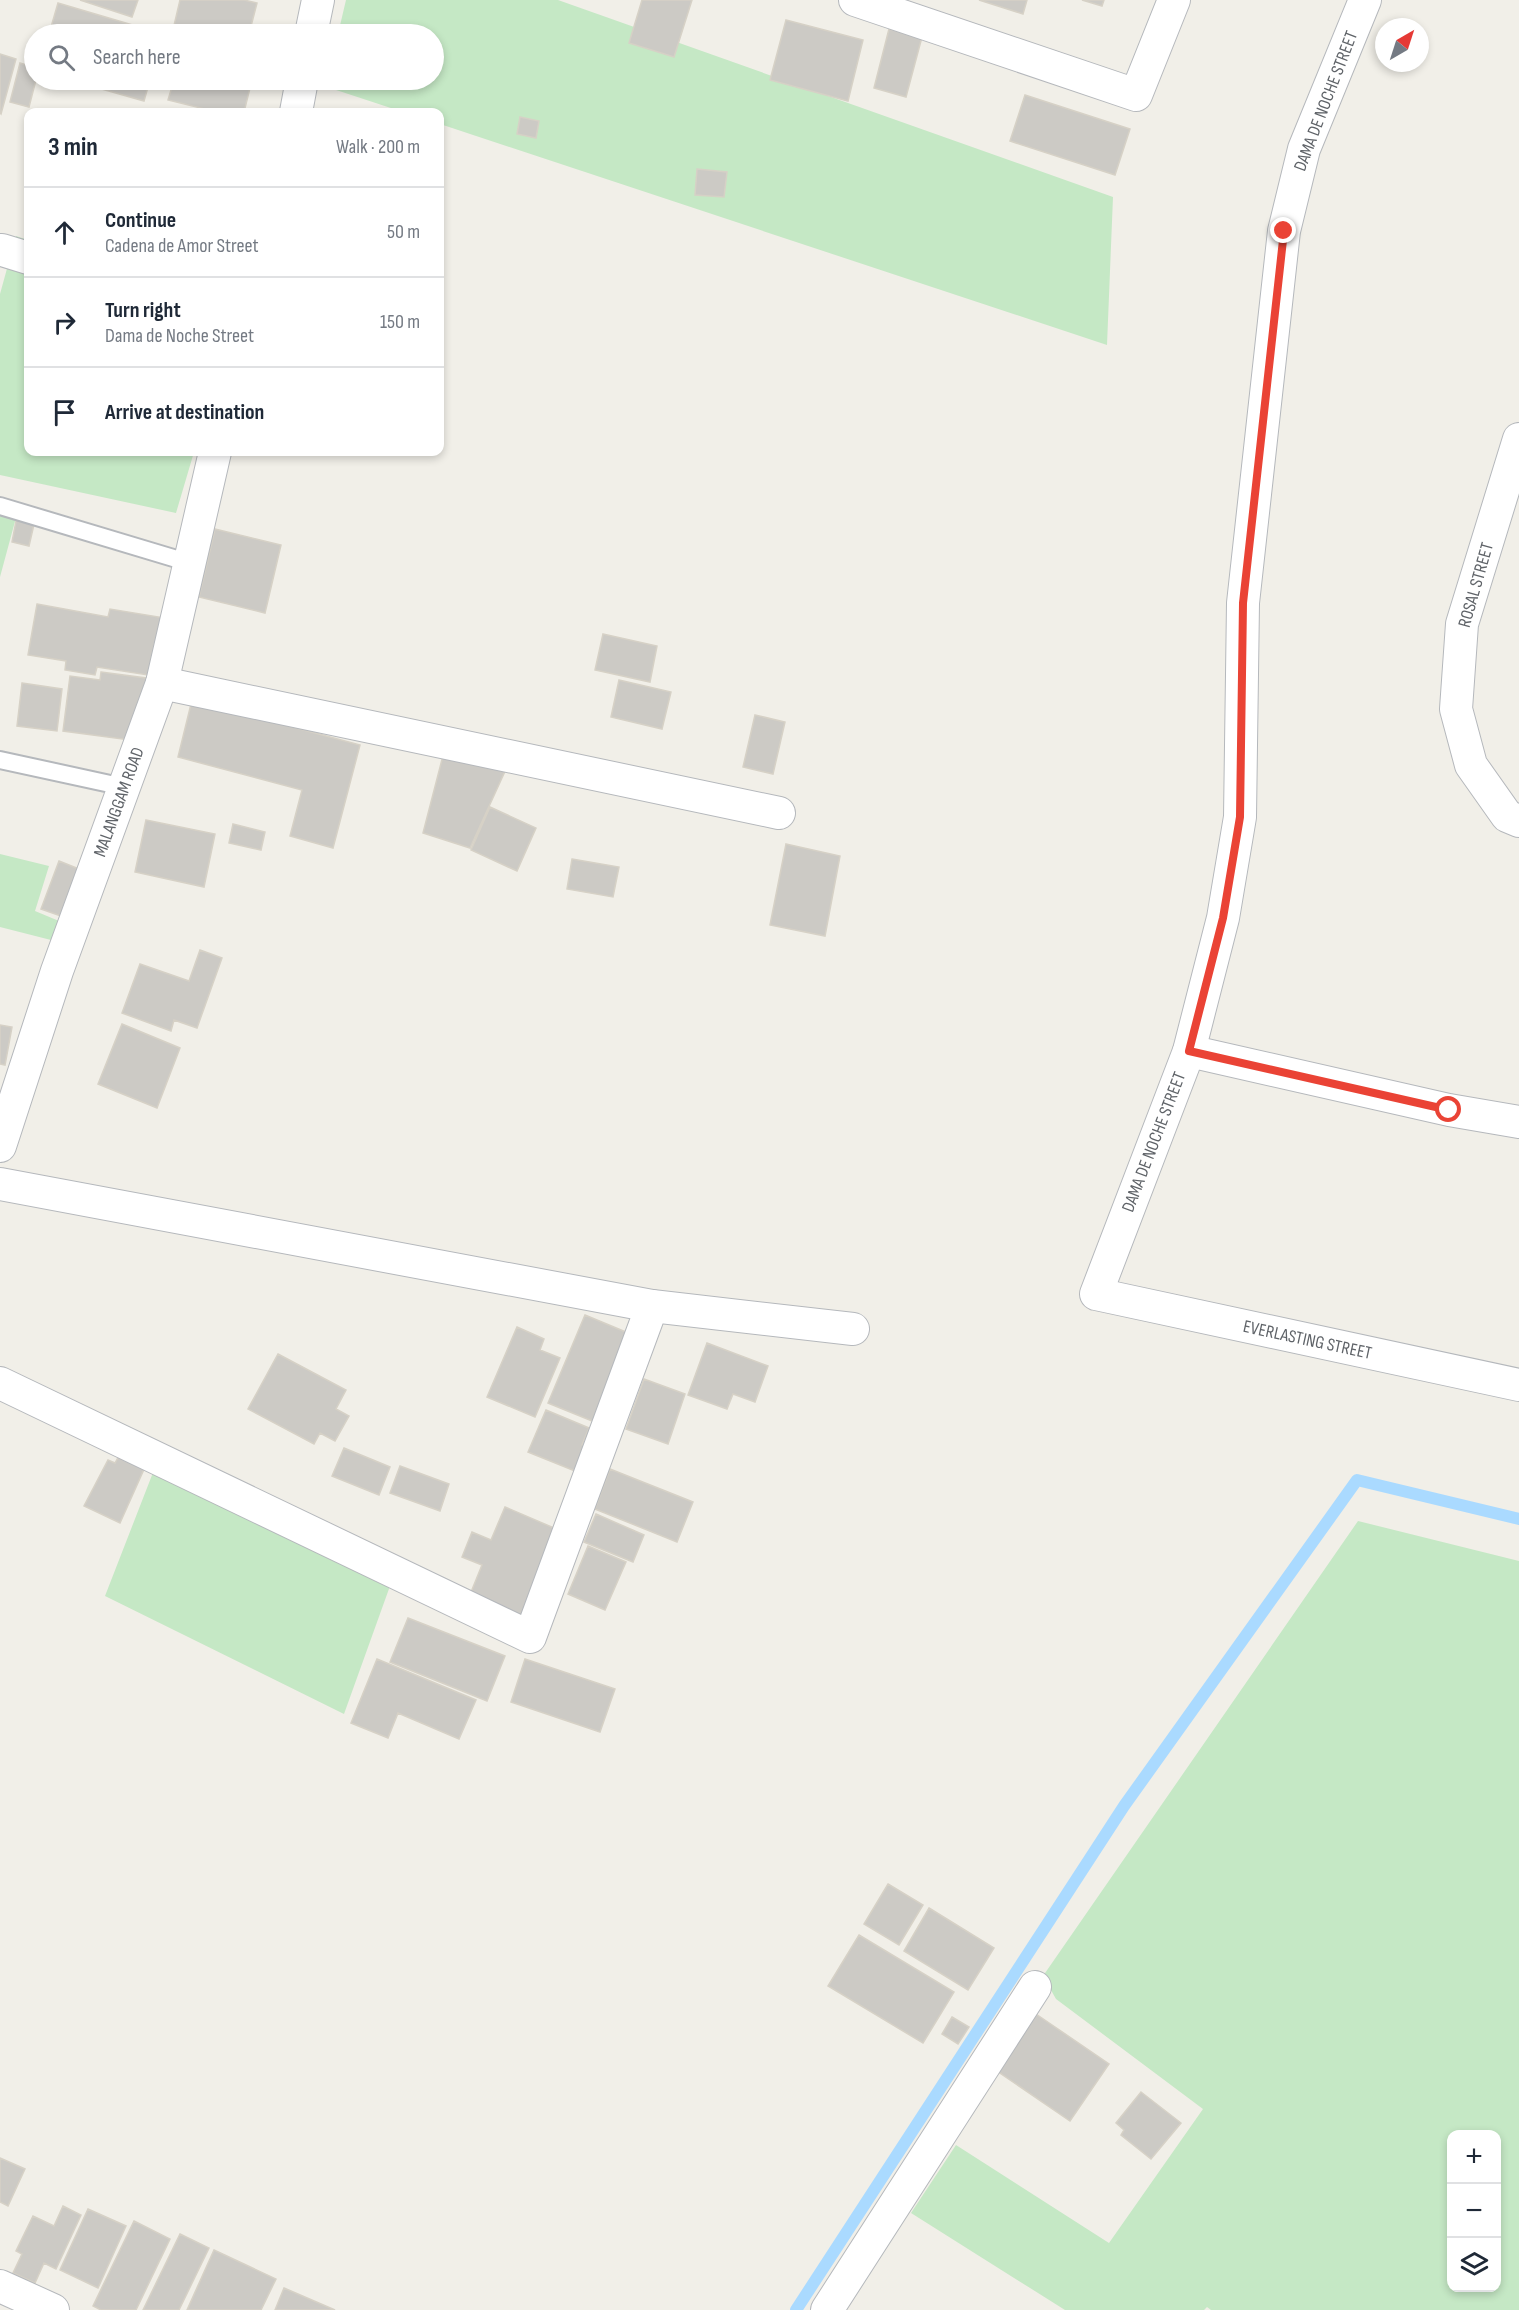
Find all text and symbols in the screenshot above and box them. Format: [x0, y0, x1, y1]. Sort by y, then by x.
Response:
north arrow [1375, 18, 1429, 72]
search box [24, 24, 444, 90]
street label: DAMA DE NOCHE STREET [1290, 28, 1362, 174]
icon: search [45, 41, 78, 74]
text: Search here [93, 44, 180, 71]
text: 3 min [48, 132, 98, 163]
text: Walk · 200 m [336, 135, 420, 159]
text: Continue [105, 207, 176, 234]
icon: ahead [48, 216, 81, 249]
route end [1270, 217, 1296, 243]
text: 50 m [387, 220, 420, 244]
text: Cadena de Amor Street [105, 234, 259, 258]
text: Turn right [105, 297, 181, 324]
icon: right [48, 306, 81, 339]
text: 150 m [380, 310, 420, 334]
text: Dama de Noche Street [105, 324, 254, 348]
icon: arrive [48, 396, 81, 429]
text: Arrive at destination [105, 399, 264, 426]
street label: ROSAL STREET [1454, 540, 1498, 630]
street label: MALANGGAM ROAD [89, 744, 148, 860]
street label: DAMA DE NOCHE STREET [1118, 1069, 1190, 1215]
route start [1435, 1096, 1461, 1122]
street label: EVERLASTING STREET [1241, 1315, 1374, 1364]
map controls [1447, 2130, 1501, 2292]
button: + [1447, 2130, 1501, 2184]
button: − [1447, 2184, 1501, 2238]
button: layers [1447, 2238, 1501, 2292]

